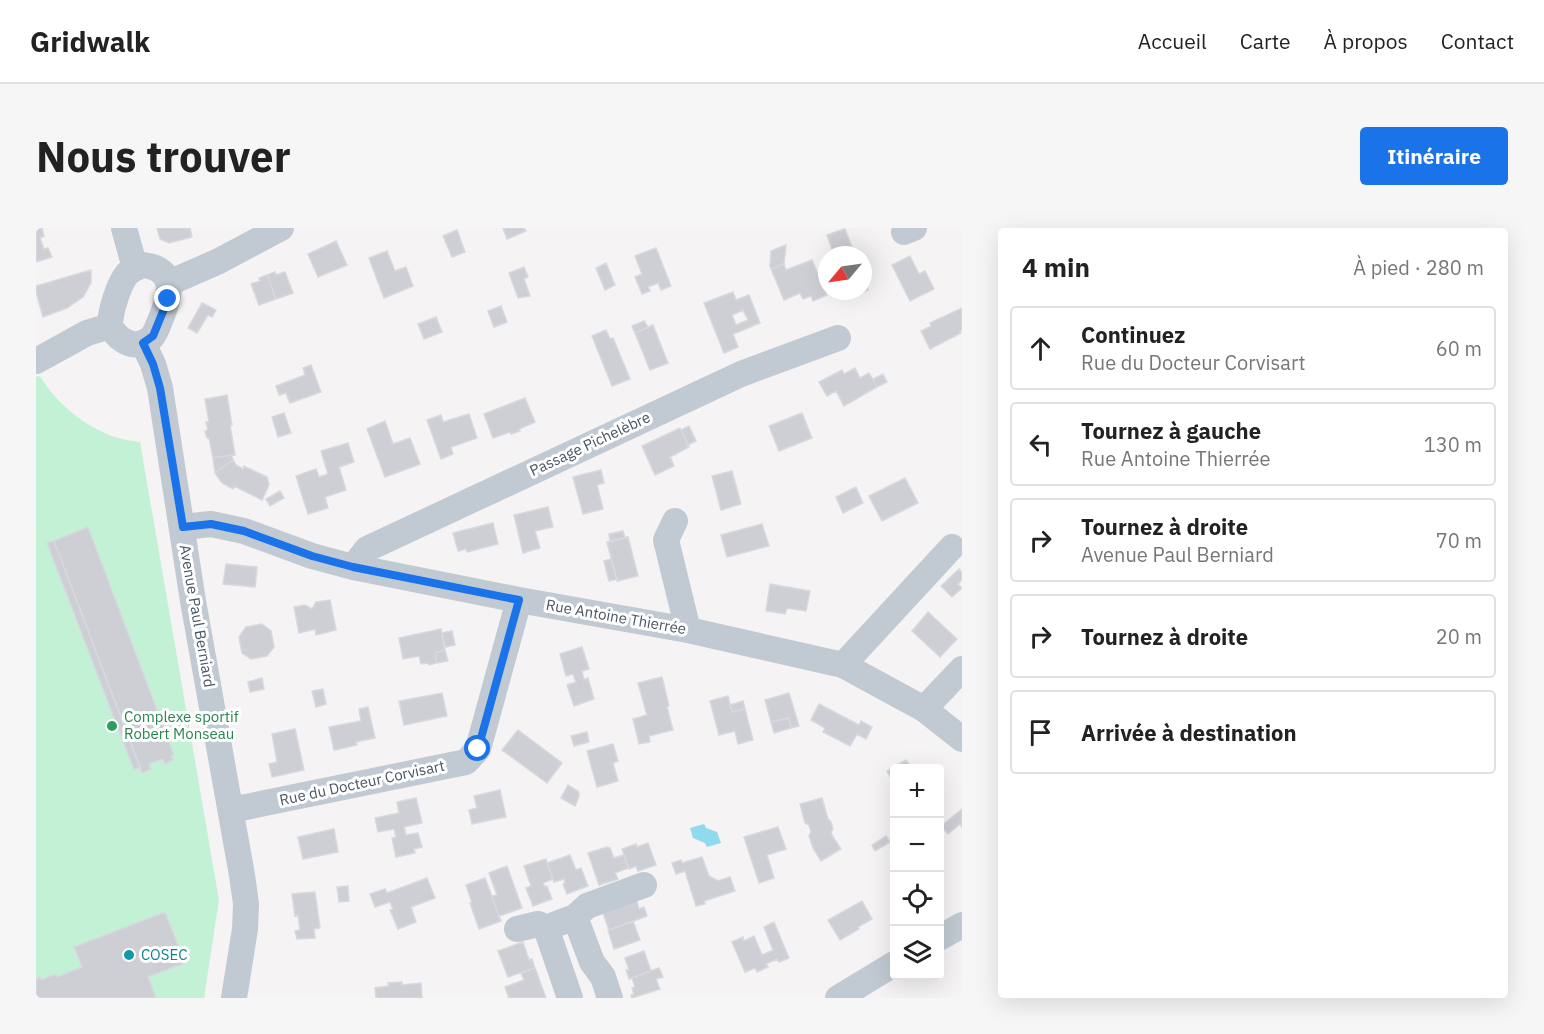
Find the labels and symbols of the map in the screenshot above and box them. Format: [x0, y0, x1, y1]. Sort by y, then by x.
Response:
north arrow [818, 246, 872, 300]
route end [154, 285, 180, 311]
street label: Passage Pichelèbre [526, 407, 653, 480]
street label: Avenue Paul Berniard [176, 543, 219, 689]
street label: Rue Antoine Thierrée [544, 595, 688, 638]
place label: Complexe sportif Robert Monseau [124, 707, 239, 743]
marker: Complexe sportif Robert Monseau [105, 719, 119, 733]
route start [464, 735, 490, 761]
street label: Rue du Docteur Corvisart [278, 756, 446, 809]
place label: COSEC [141, 945, 188, 964]
marker: COSEC [122, 948, 136, 962]

